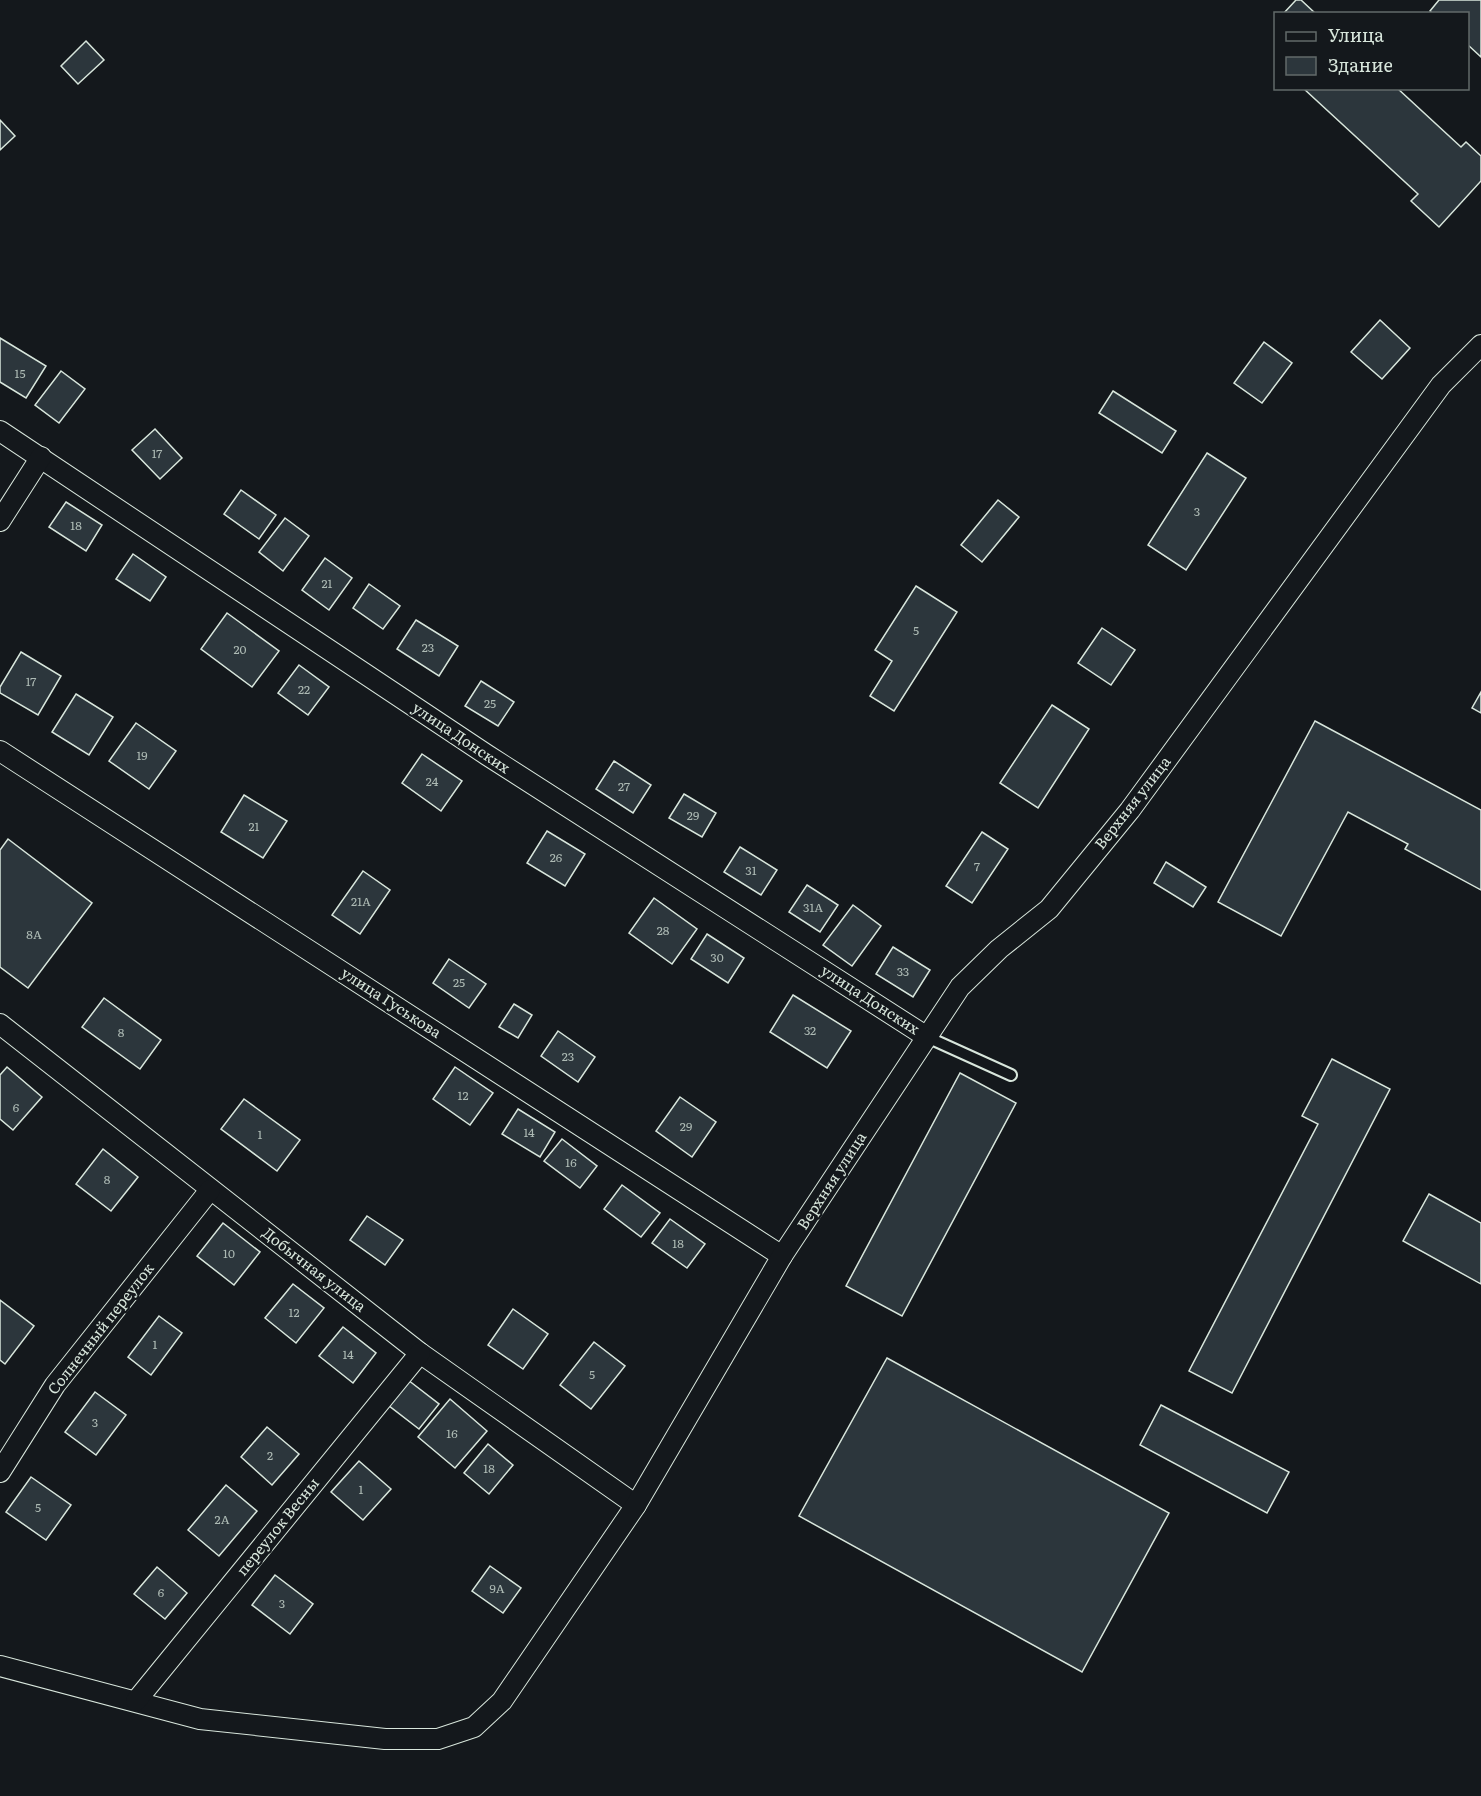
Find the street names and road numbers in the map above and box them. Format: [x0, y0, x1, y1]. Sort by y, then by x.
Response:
street label: улица Донских [408, 695, 516, 778]
street label: Верхняя улица [1088, 750, 1176, 854]
street label: улица Донских [817, 958, 925, 1040]
street label: улица Гуськова [337, 961, 447, 1043]
street label: Верхняя улица [790, 1126, 872, 1234]
street label: Добычная улица [258, 1221, 372, 1317]
street label: Солнечный переулок [41, 1257, 159, 1399]
street label: переулок Весны [230, 1472, 324, 1580]

